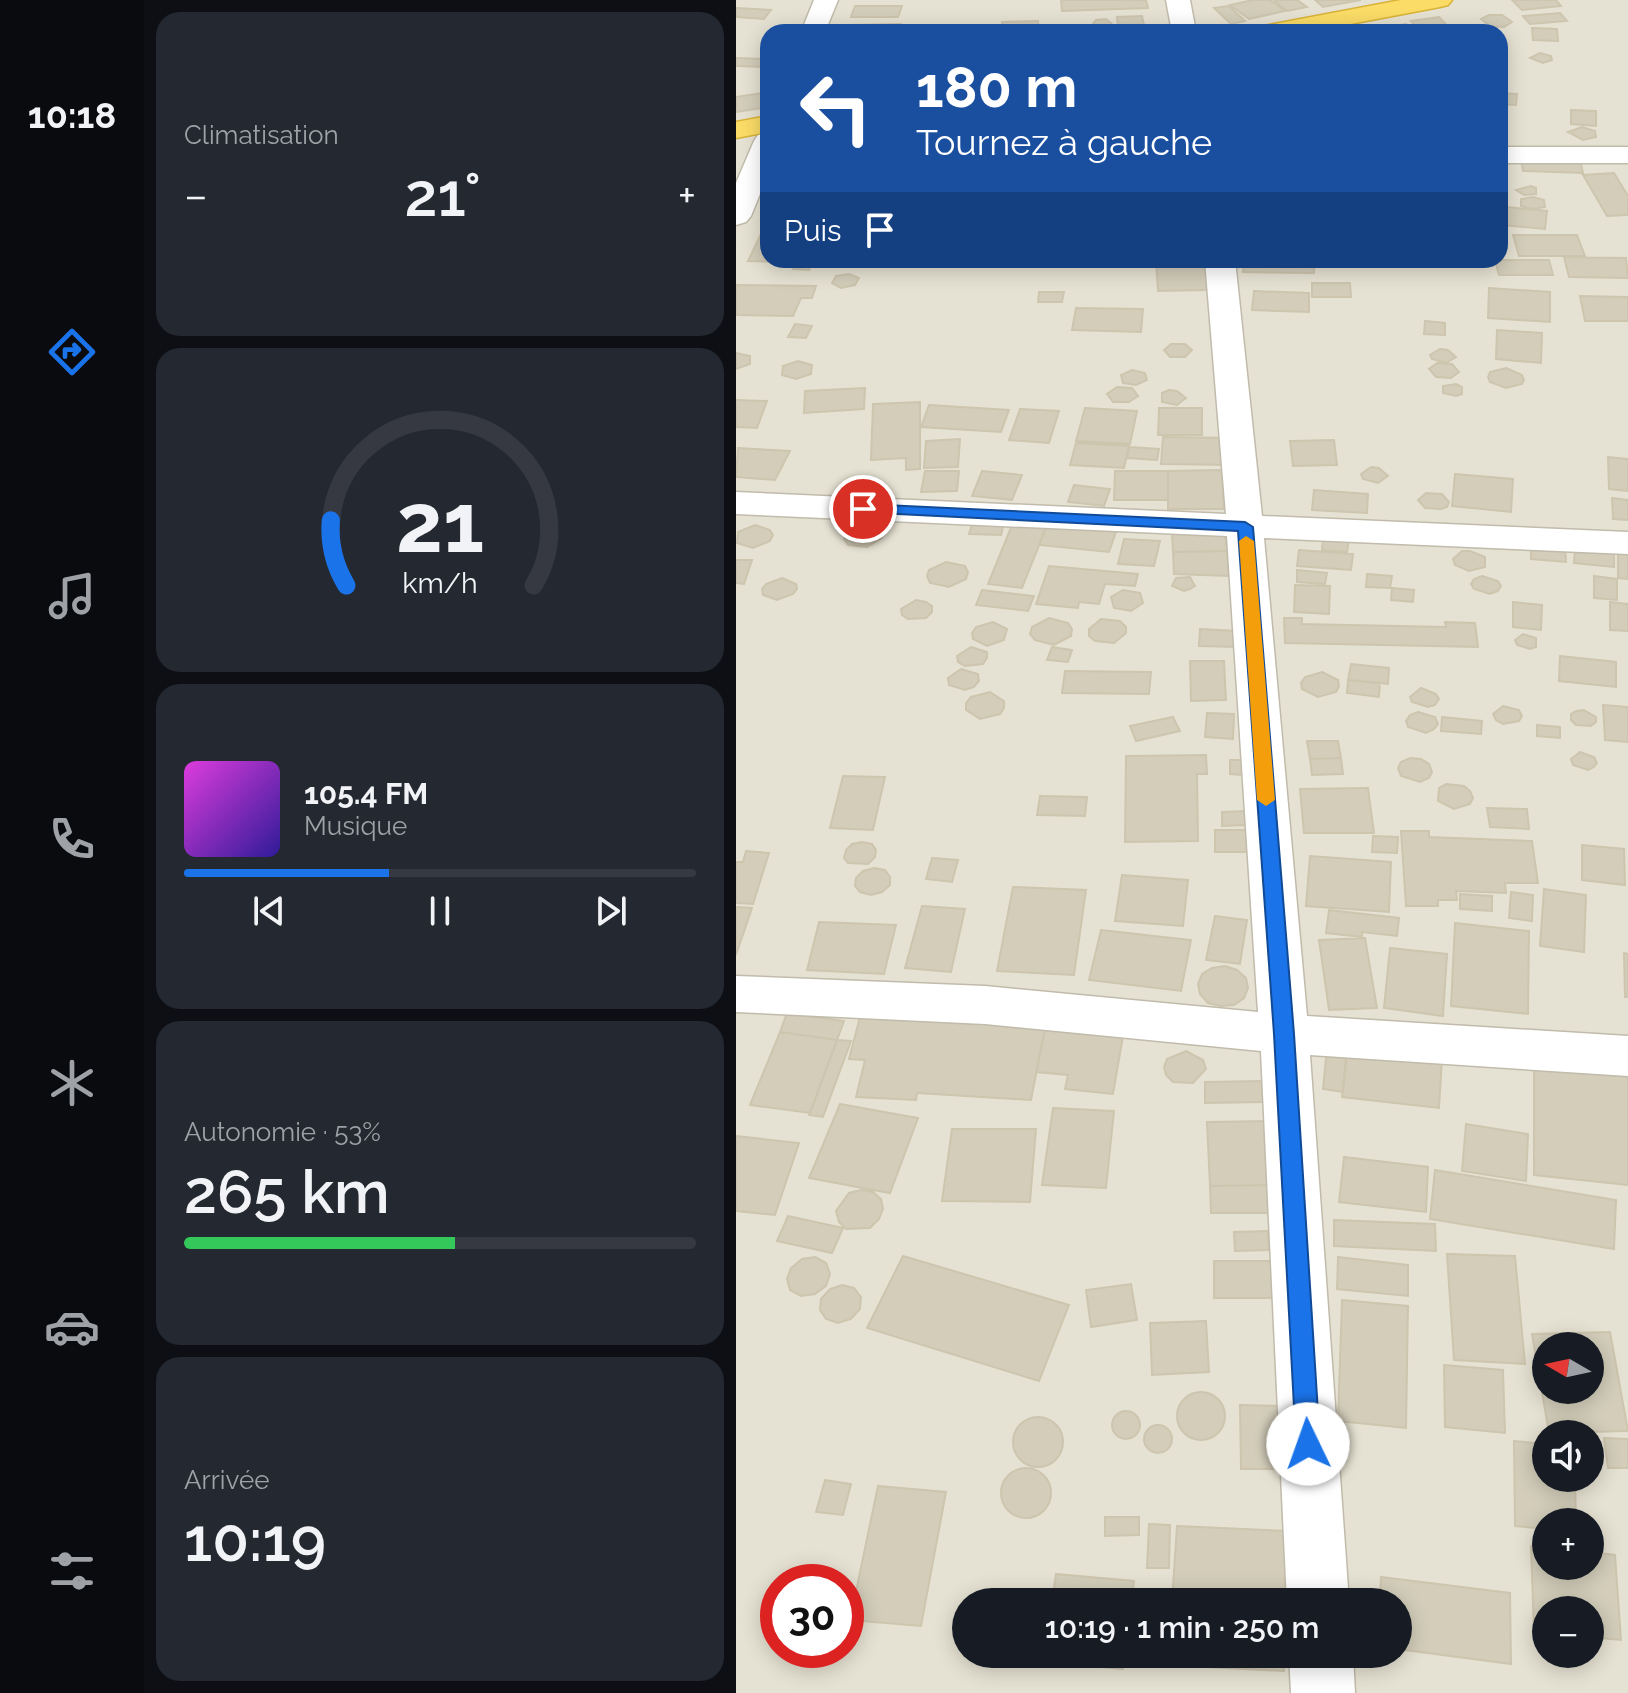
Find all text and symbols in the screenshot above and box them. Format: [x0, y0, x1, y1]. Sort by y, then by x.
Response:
text: 180 m [916, 54, 1077, 120]
icon: left [784, 56, 888, 160]
text: 10:18 [28, 94, 116, 136]
text: Climatisation [184, 120, 339, 150]
text: Tournez à gauche [916, 121, 1212, 163]
text: 21° [404, 160, 481, 230]
text: − [184, 170, 208, 221]
text: + [678, 170, 696, 221]
icon: arrive [858, 208, 902, 252]
text: Puis [784, 213, 842, 248]
icon: directions [44, 324, 100, 380]
text: 21 [396, 474, 484, 571]
pin [829, 475, 897, 543]
icon: arrive [841, 487, 885, 531]
text: km/h [402, 566, 478, 600]
icon: music [44, 568, 100, 624]
text: 105.4 FM [304, 776, 428, 811]
icon: phone [44, 811, 100, 867]
text: Musique [304, 811, 407, 841]
icon: previous [247, 889, 291, 933]
icon: pause [418, 889, 462, 933]
icon: next [589, 889, 633, 933]
icon: climate [44, 1055, 100, 1111]
text: Autonomie · 53% [184, 1117, 381, 1147]
text: 265 km [184, 1157, 390, 1227]
icon: car [44, 1299, 100, 1355]
north arrow [1532, 1332, 1604, 1404]
map controls [1532, 1332, 1604, 1668]
position arrow [1266, 1402, 1350, 1486]
button: sound [1532, 1420, 1604, 1492]
text: Arrivée [184, 1465, 269, 1495]
text: 10:19 [184, 1505, 326, 1575]
button: + [1532, 1508, 1604, 1580]
icon: filters [44, 1543, 100, 1599]
speed limit sign: 30 [760, 1564, 864, 1668]
button: − [1532, 1596, 1604, 1668]
text: 10:19 · 1 min · 250 m [1045, 1610, 1319, 1645]

